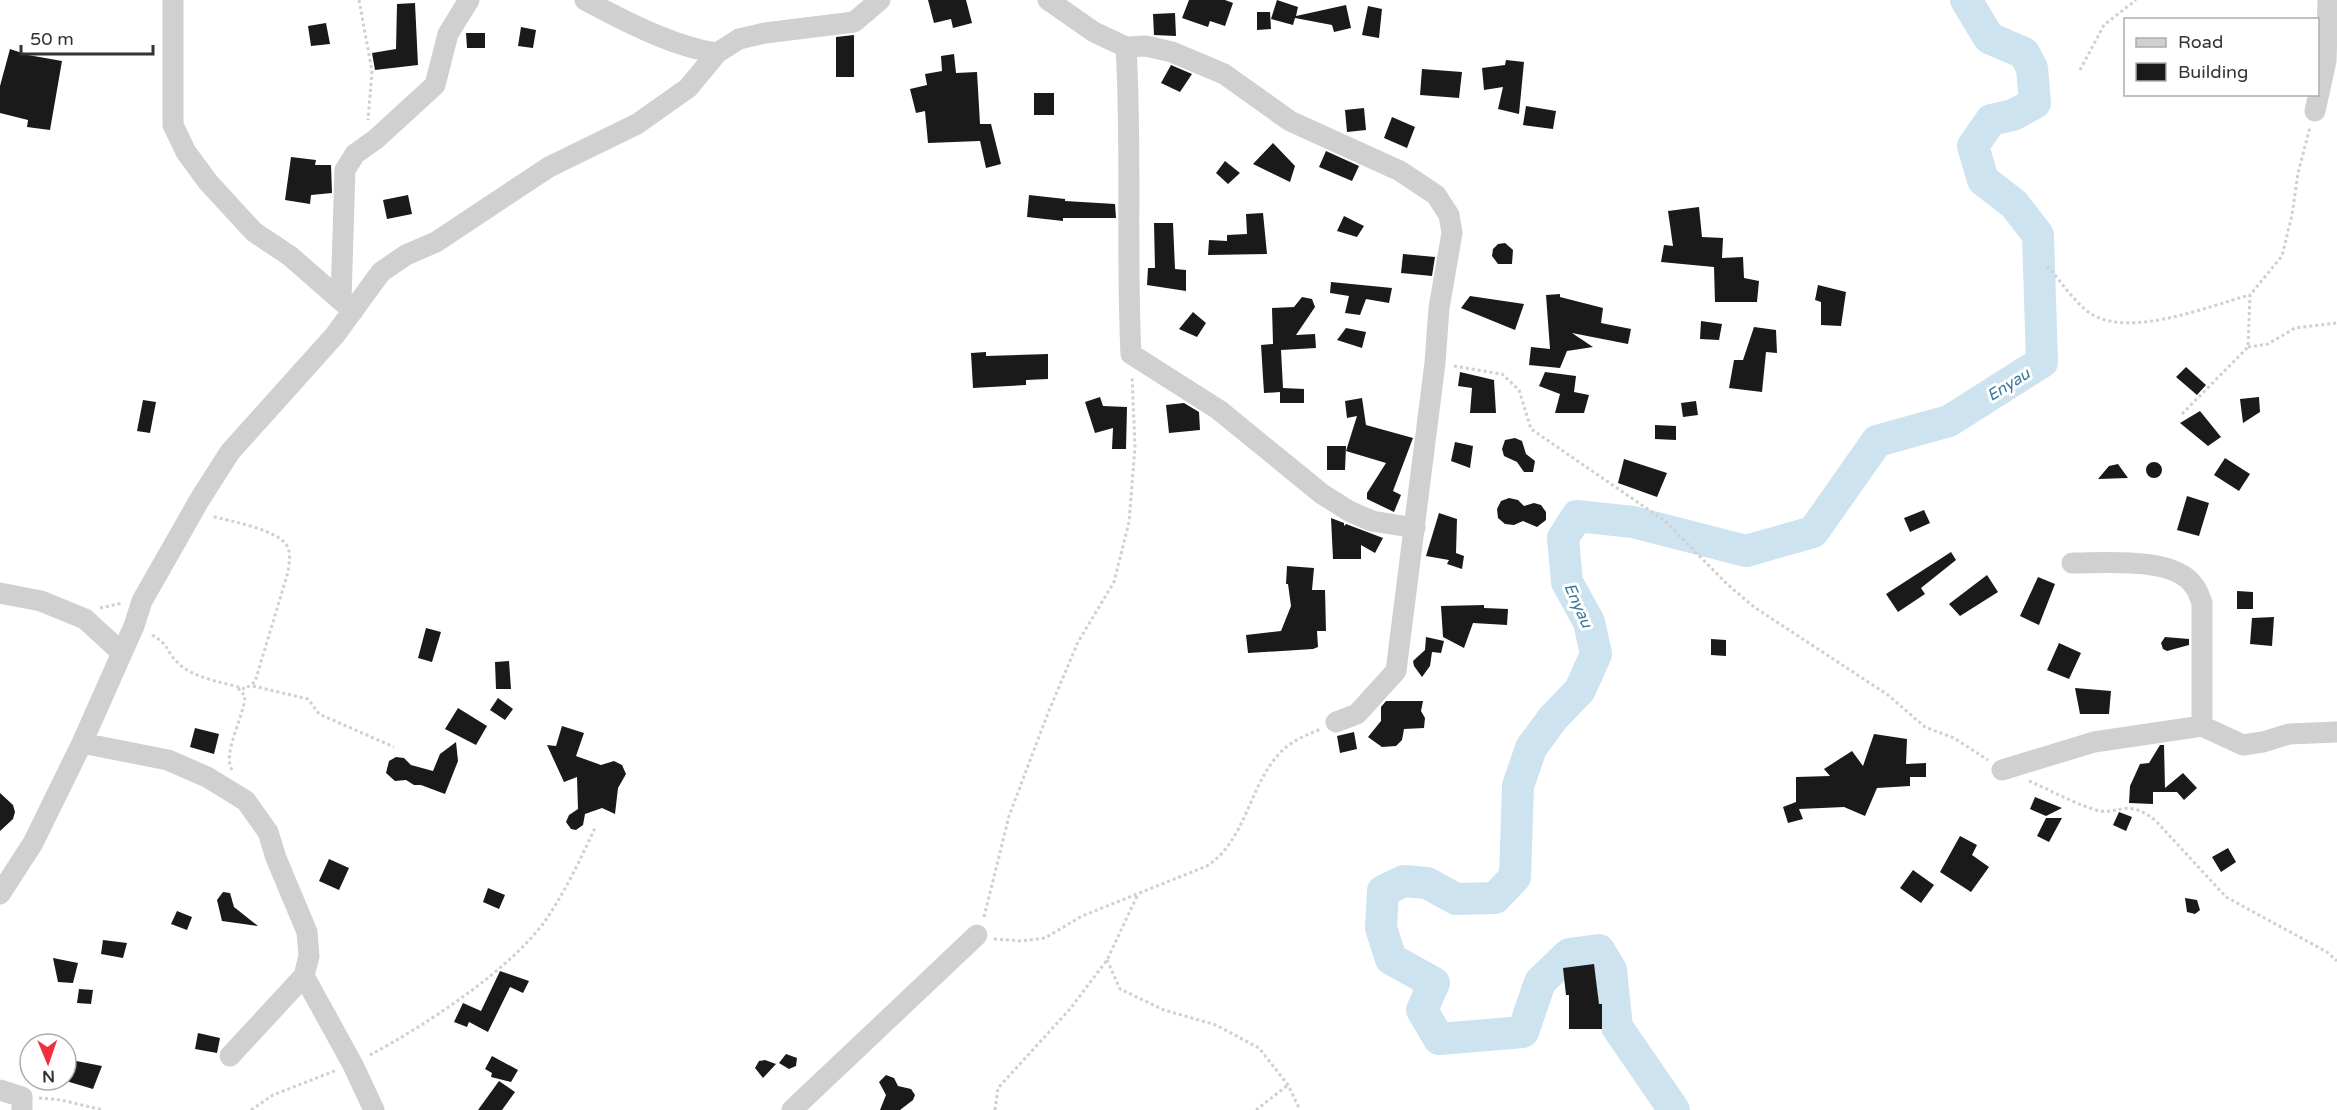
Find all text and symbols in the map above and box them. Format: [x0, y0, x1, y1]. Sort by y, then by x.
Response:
scale bar [21, 18, 153, 56]
legend [2124, 18, 2319, 96]
text: 50 m [30, 28, 74, 50]
text: Road [2178, 31, 2223, 53]
text: Building [2178, 61, 2248, 83]
water label: Enyau [1983, 363, 2035, 406]
water label: Enyau [1559, 580, 1597, 632]
north arrow [18, 1032, 78, 1092]
text: N [42, 1066, 55, 1086]

